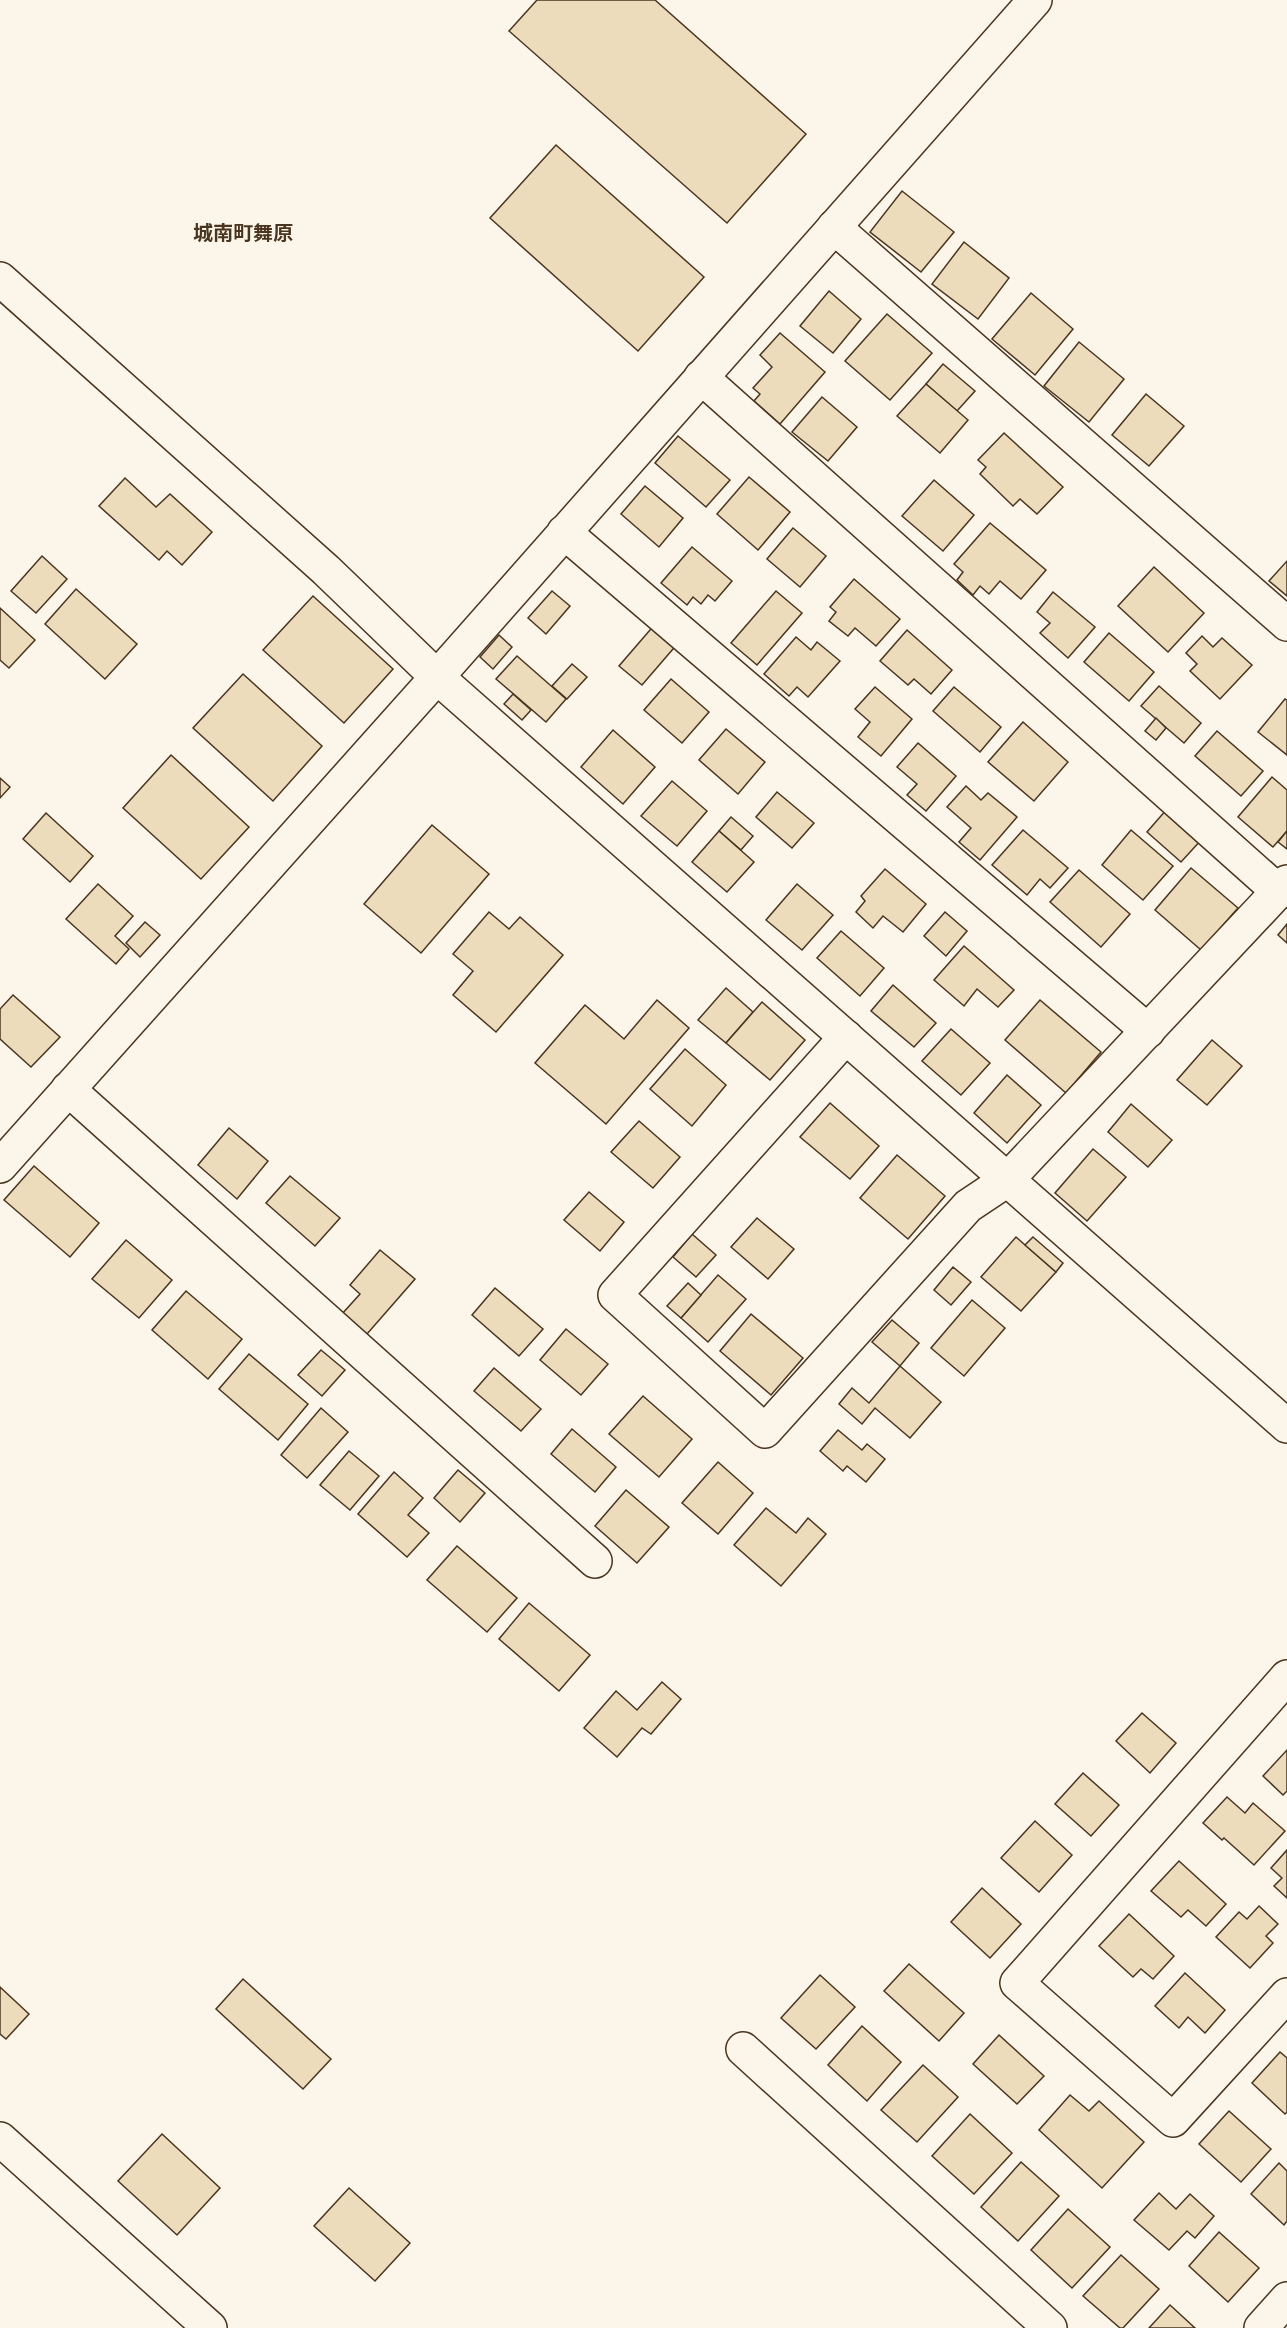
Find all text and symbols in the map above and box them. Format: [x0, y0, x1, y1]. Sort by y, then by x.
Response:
district label: 城南町舞原 [193, 221, 293, 245]

